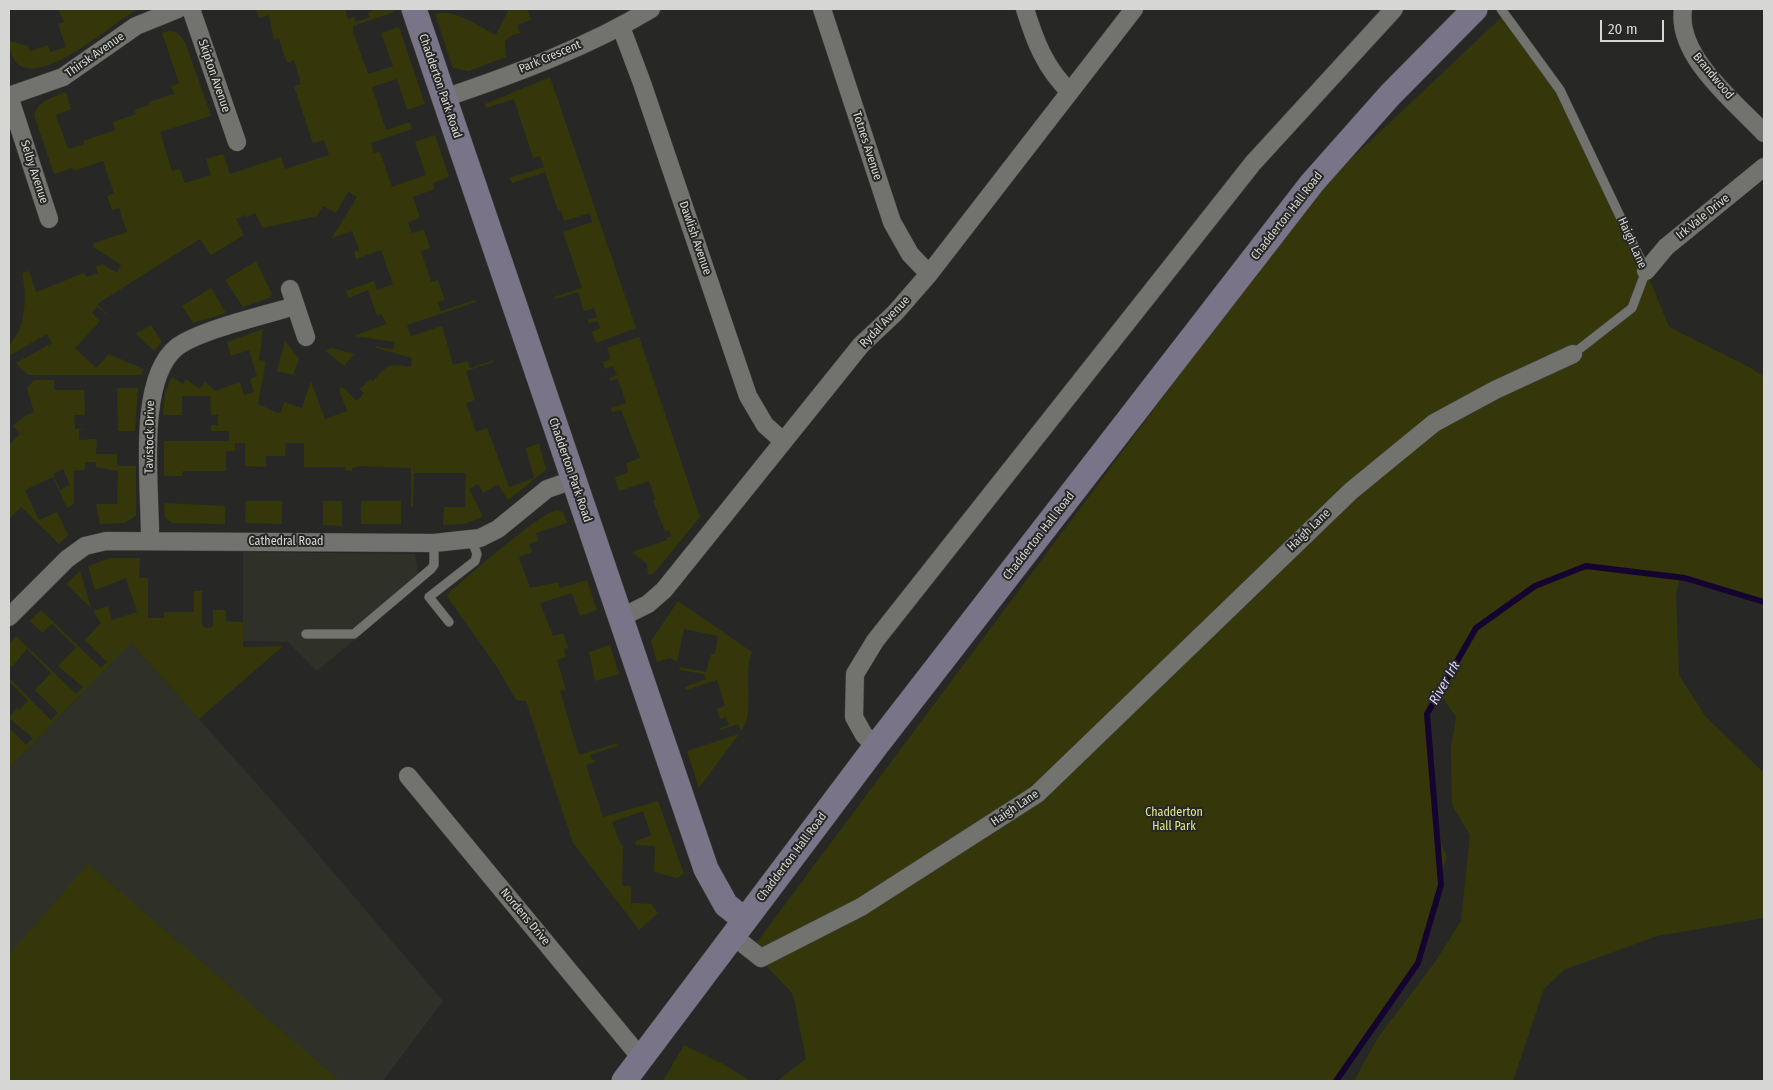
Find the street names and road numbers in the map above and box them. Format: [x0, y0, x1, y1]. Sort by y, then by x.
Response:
street label: Thirsk Avenue [63, 29, 127, 81]
street label: Chadderton Park Road [415, 32, 465, 140]
street label: Park Crescent [517, 37, 583, 77]
street label: Skipton Avenue [195, 38, 233, 114]
street label: Brandwood [1690, 50, 1736, 102]
street label: Totnes Avenue [849, 110, 885, 182]
street label: Selby Avenue [17, 139, 51, 205]
street label: Chadderton Hall Road [1248, 169, 1326, 263]
street label: Irk Vale Drive [1673, 191, 1733, 243]
street label: Dawlish Avenue [676, 199, 714, 277]
street label: Haigh Lane [1614, 215, 1650, 271]
street label: Rydal Avenue [857, 293, 913, 351]
street label: Tavistock Drive [142, 400, 158, 474]
street label: Chadderton Park Road [545, 416, 595, 524]
street label: Chadderton Hall Road [1000, 489, 1078, 583]
street label: Haigh Lane [1284, 506, 1334, 554]
street label: Cathedral Road [249, 535, 323, 549]
street label: Haigh Lane [988, 787, 1042, 829]
street label: Chadderton Hall Road [754, 810, 830, 904]
street label: Nordens Drive [497, 886, 553, 948]

